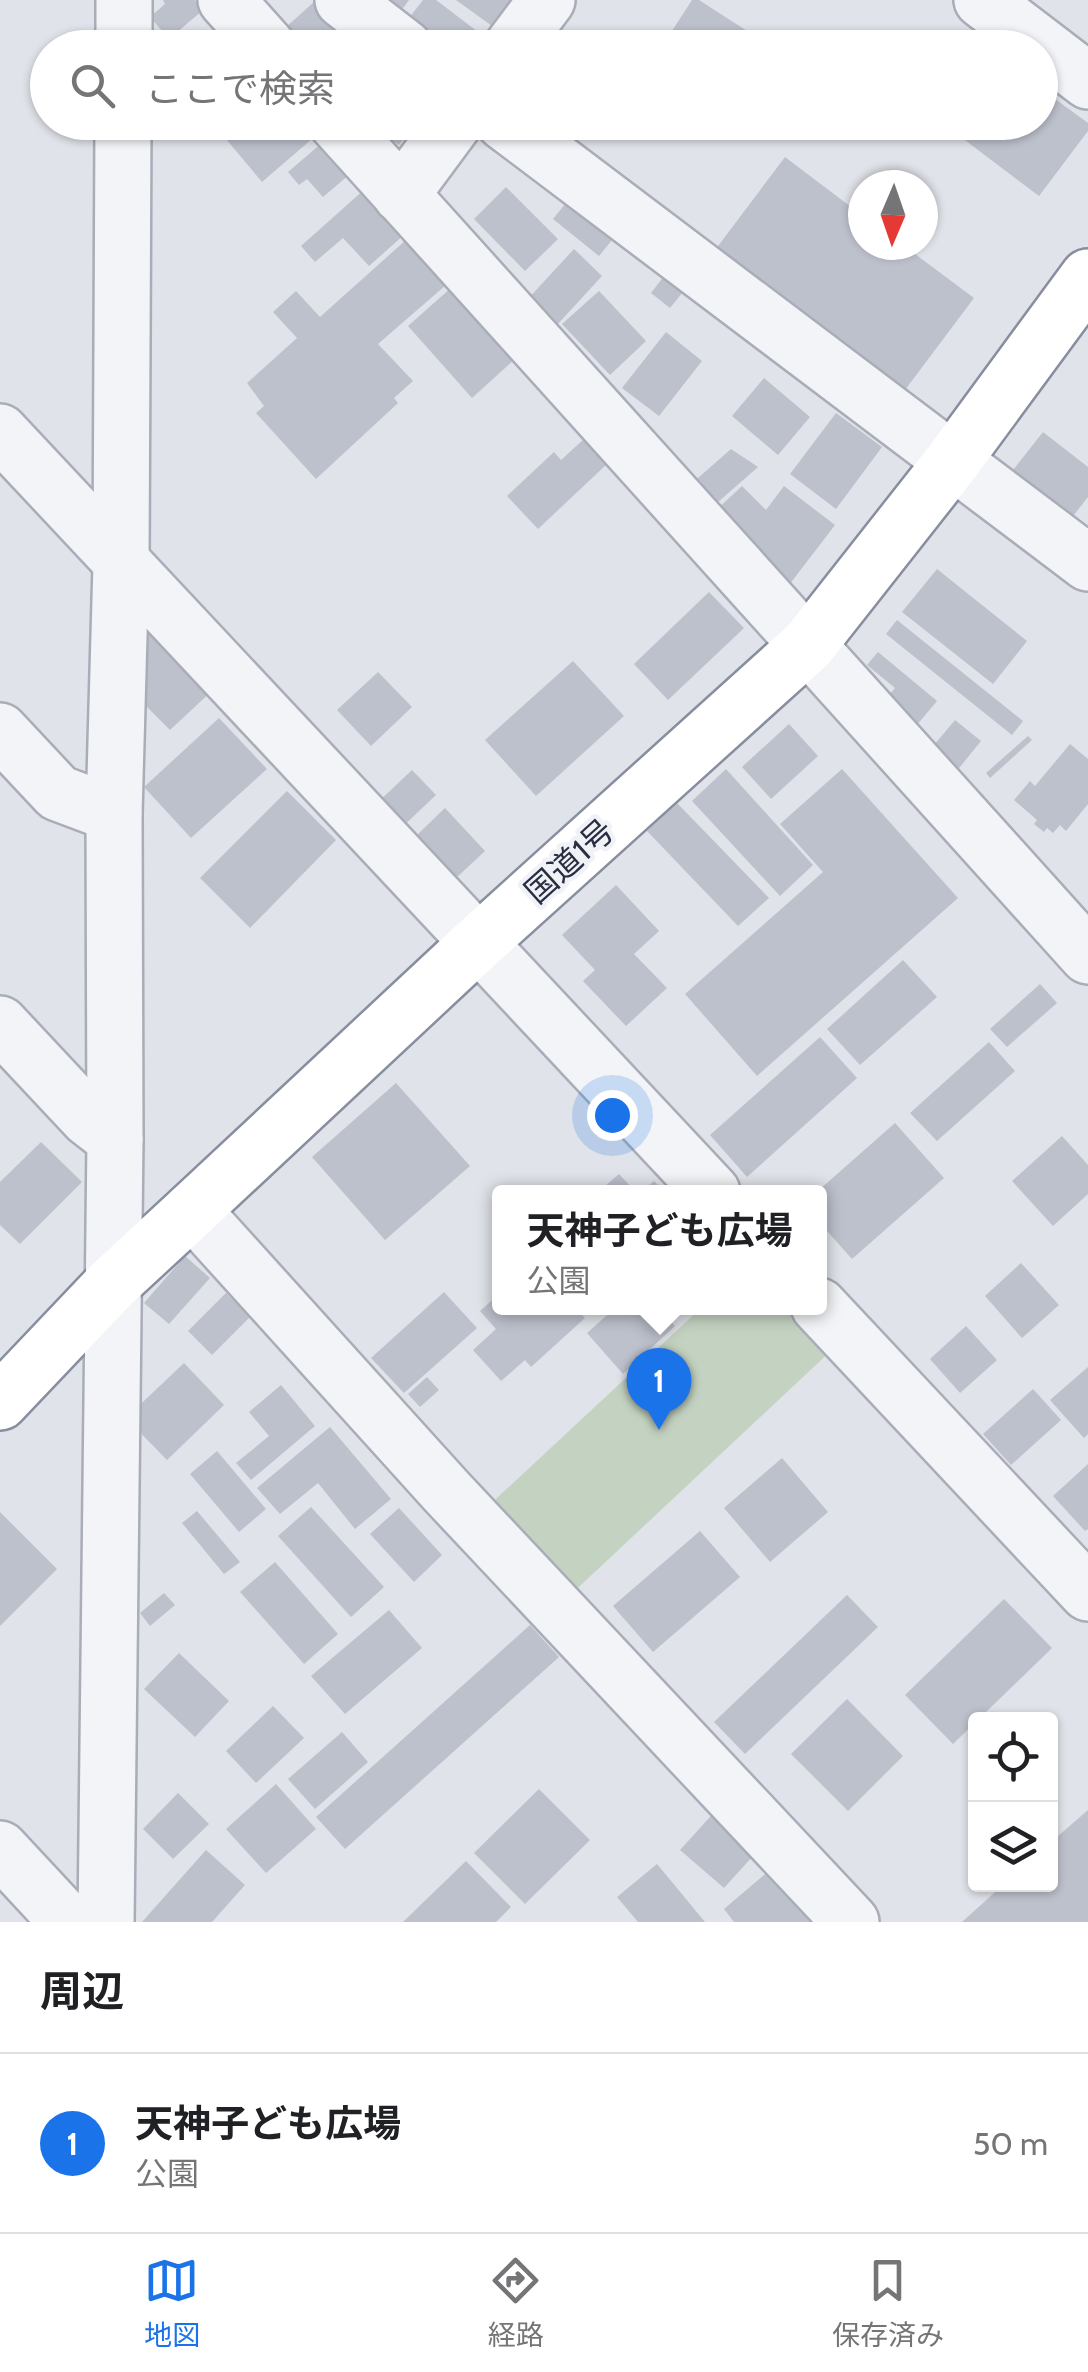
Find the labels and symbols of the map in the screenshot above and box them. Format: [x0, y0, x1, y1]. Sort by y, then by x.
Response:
north arrow [848, 170, 938, 260]
street label: 国道1号 [516, 811, 622, 911]
your location [587, 1090, 638, 1141]
pin: 1 [626, 1348, 692, 1430]

